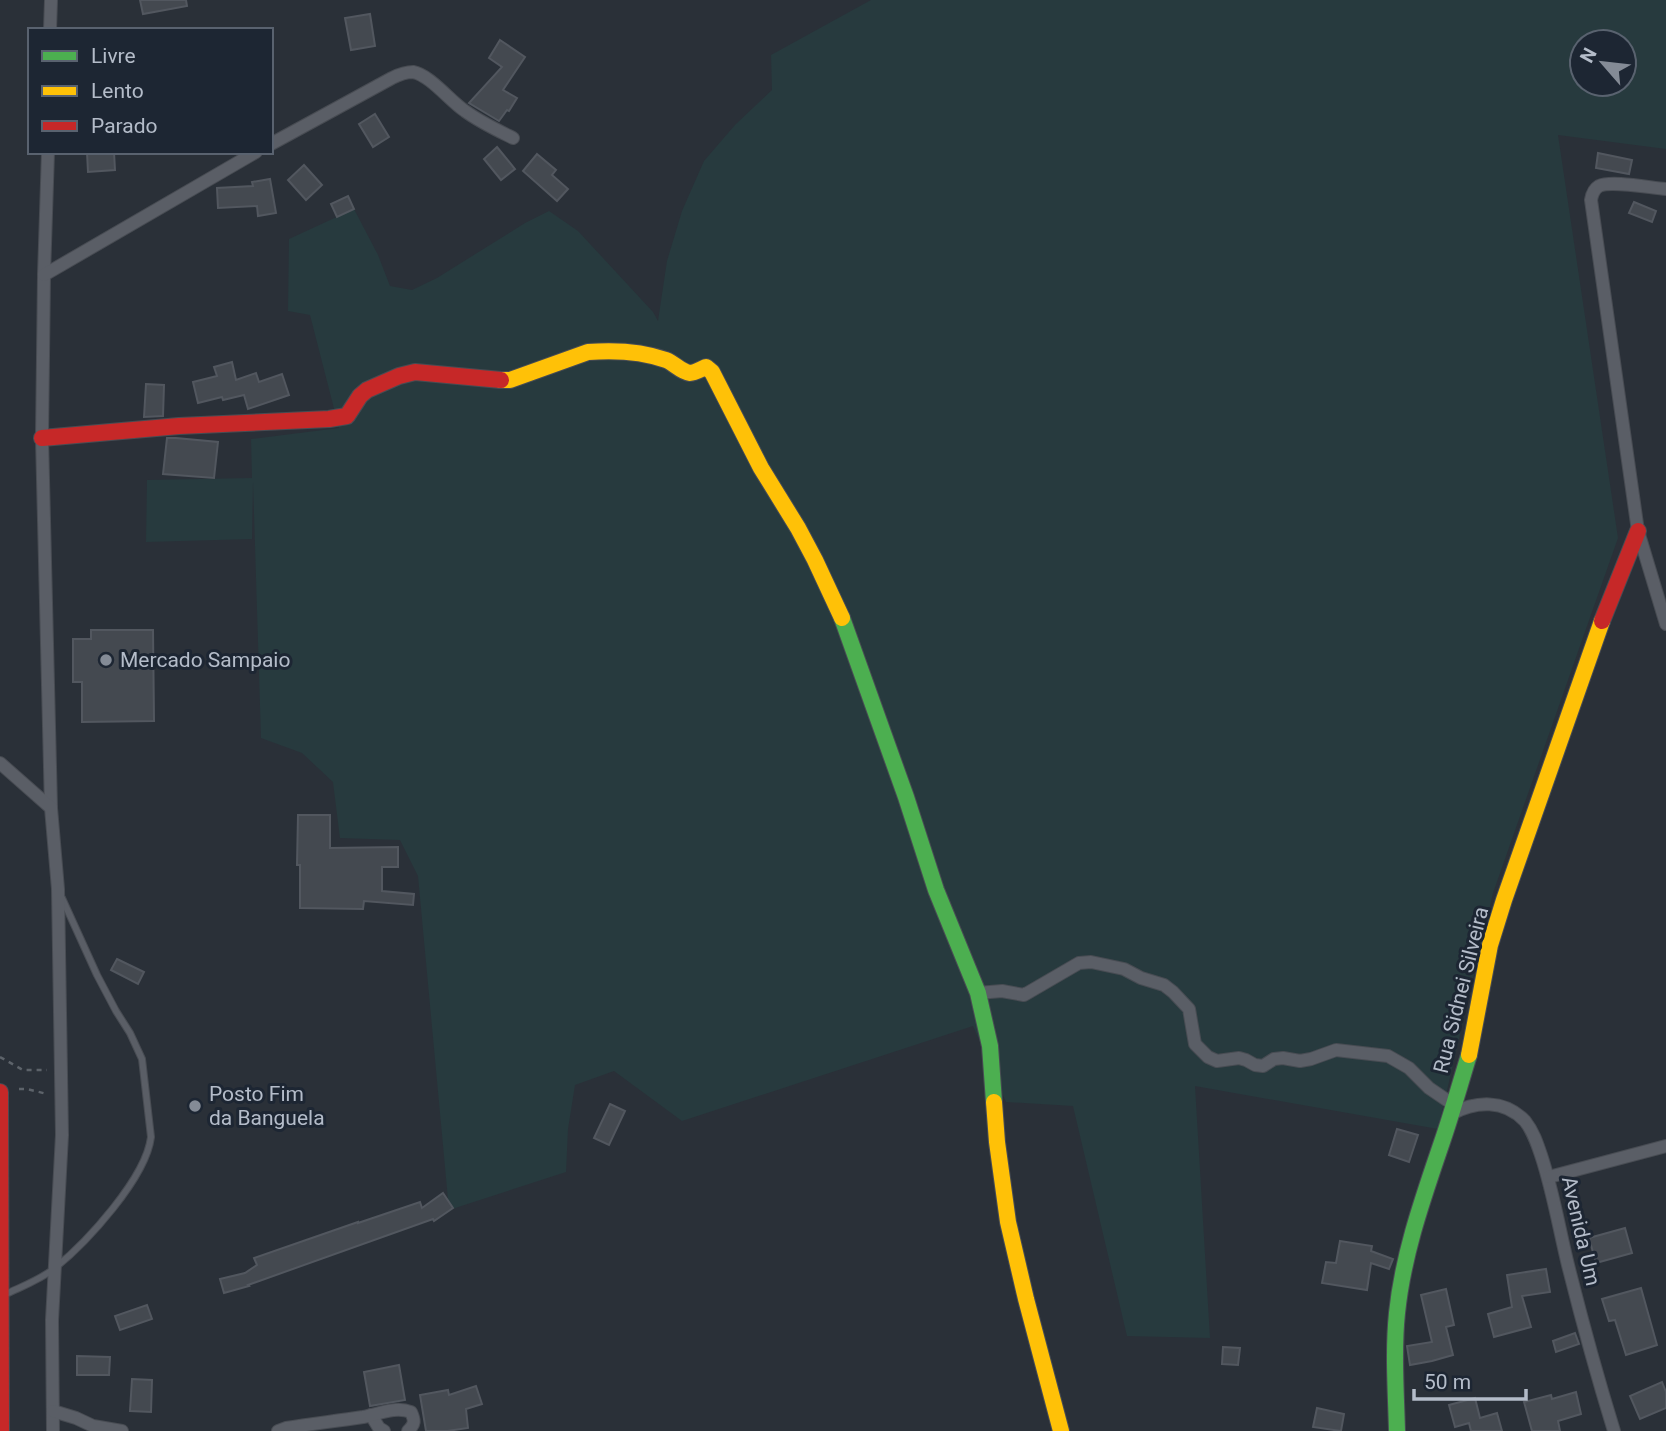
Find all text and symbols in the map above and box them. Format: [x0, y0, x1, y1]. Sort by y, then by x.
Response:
legend [28, 28, 273, 154]
north arrow [1568, 28, 1638, 98]
text: Livre [91, 44, 136, 68]
text: N [1575, 44, 1602, 67]
text: Lento [91, 79, 144, 103]
text: Parado [91, 114, 158, 138]
place label: Mercado Sampaio [120, 648, 290, 672]
marker: Mercado Sampaio [98, 652, 114, 668]
street label: Rua Sidnei Silveira [1429, 904, 1493, 1076]
place label: Posto Fim da Banguela [209, 1082, 325, 1130]
marker: Posto Fim da Banguela [187, 1098, 203, 1114]
street label: Avenida Um [1557, 1174, 1605, 1288]
scale bar [1414, 1358, 1526, 1402]
text: 50 m [1424, 1370, 1471, 1394]

